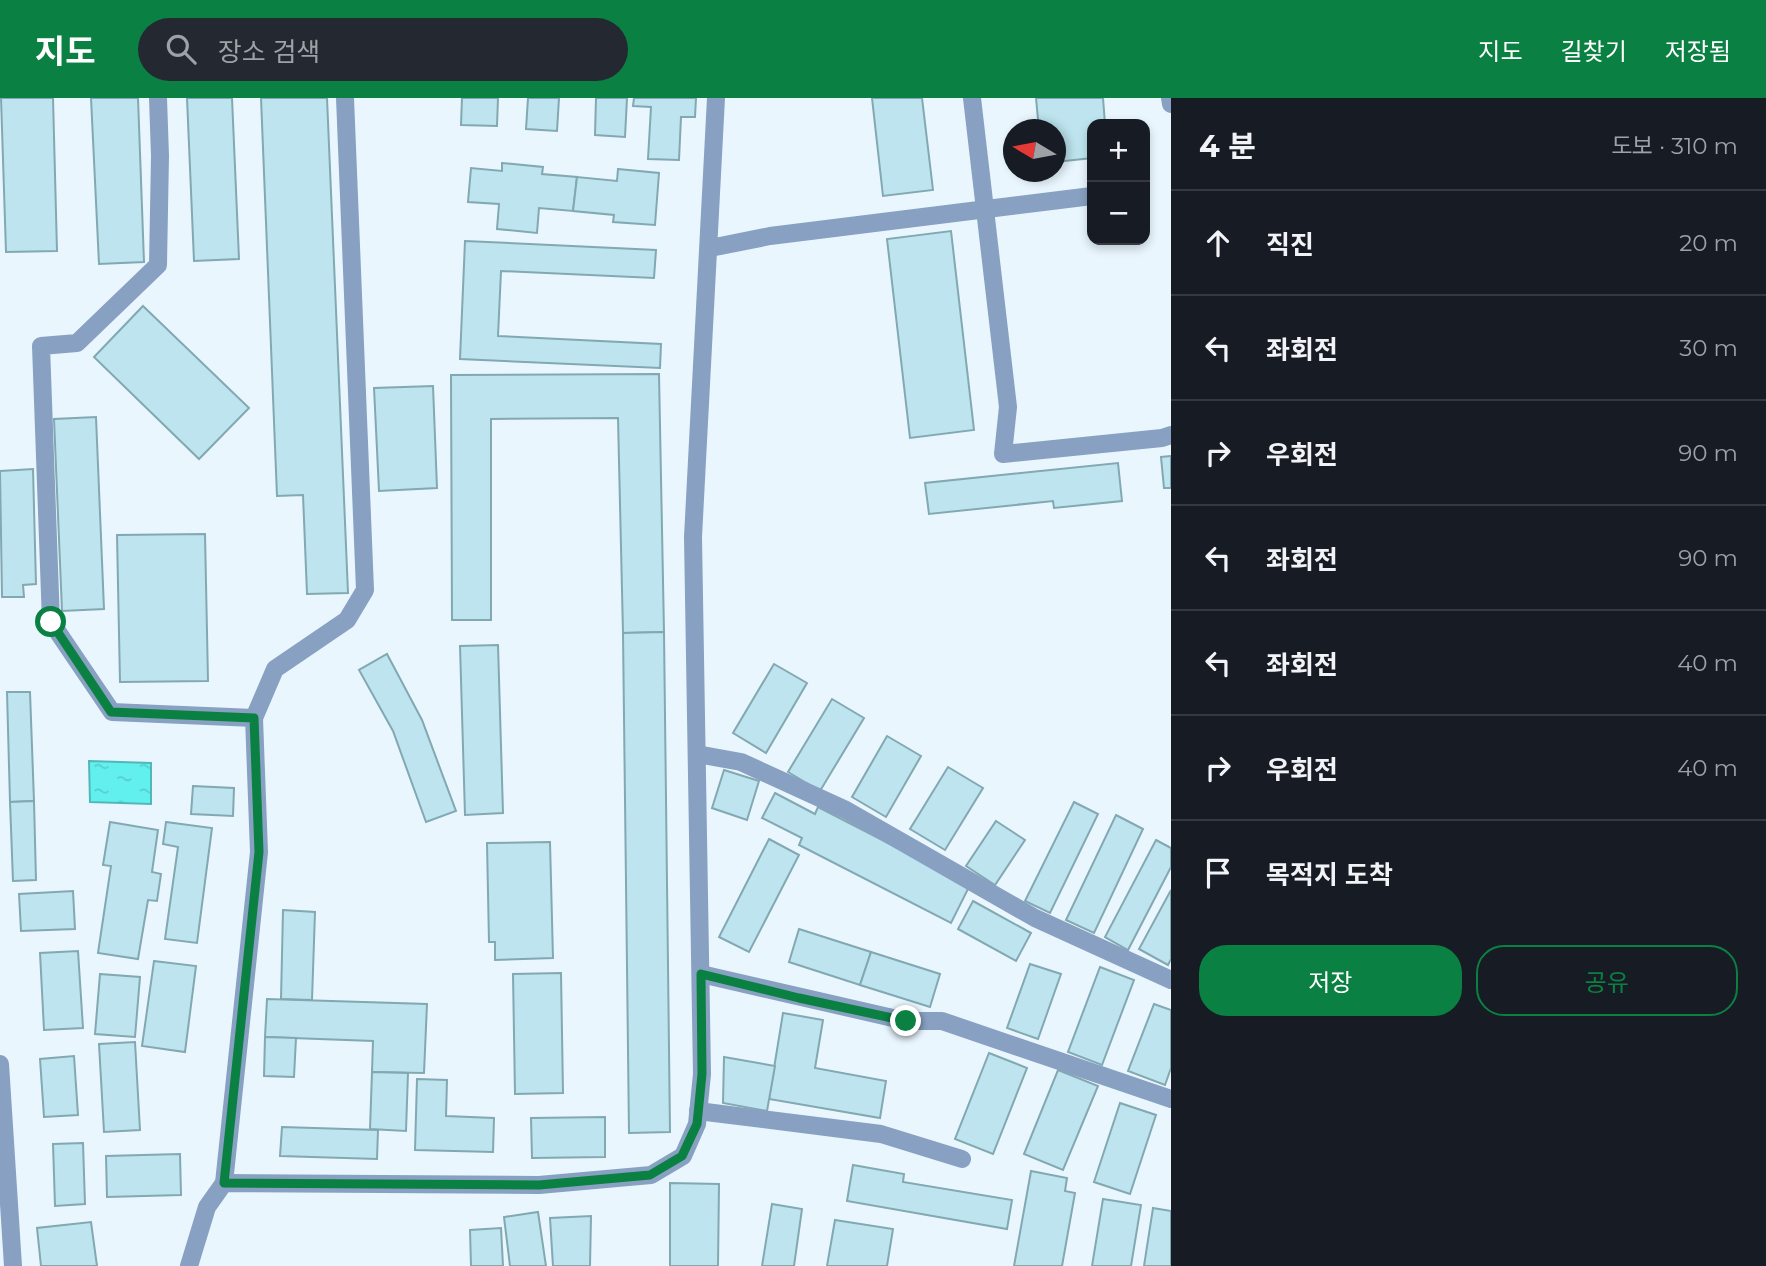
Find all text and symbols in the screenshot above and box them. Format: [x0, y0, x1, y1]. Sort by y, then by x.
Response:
search box [138, 18, 628, 81]
icon: search [162, 30, 200, 68]
text: 지도 [35, 31, 96, 71]
text: 장소 검색 [218, 36, 320, 68]
text: 지도 [1478, 37, 1523, 66]
text: 길찾기 [1561, 37, 1627, 66]
text: 저장됨 [1665, 37, 1731, 66]
north arrow [1003, 119, 1066, 182]
map controls [1087, 119, 1150, 245]
button: + [1087, 119, 1150, 182]
text: 4 분 [1199, 128, 1256, 165]
text: 도보 · 310 m [1611, 132, 1738, 160]
button: − [1087, 182, 1150, 245]
icon: ahead [1199, 224, 1237, 262]
text: 직진 [1266, 229, 1314, 261]
text: 20 m [1679, 229, 1738, 257]
icon: left [1199, 329, 1237, 367]
text: 좌회전 [1266, 334, 1338, 366]
text: 30 m [1679, 334, 1738, 362]
icon: right [1199, 434, 1237, 472]
text: 우회전 [1266, 439, 1338, 471]
text: 90 m [1678, 439, 1738, 467]
icon: left [1199, 539, 1237, 577]
text: 좌회전 [1266, 544, 1338, 576]
text: 90 m [1678, 544, 1738, 572]
route start [35, 606, 66, 637]
icon: left [1199, 644, 1237, 682]
text: 좌회전 [1266, 649, 1338, 681]
text: 40 m [1677, 649, 1738, 677]
icon: right [1199, 749, 1237, 787]
text: 우회전 [1266, 754, 1338, 786]
text: 40 m [1677, 754, 1738, 782]
icon: arrive [1199, 854, 1237, 892]
text: 목적지 도착 [1266, 859, 1393, 891]
button: 저장 [1199, 945, 1462, 1016]
button: 공유 [1476, 945, 1738, 1016]
route end [890, 1005, 921, 1036]

